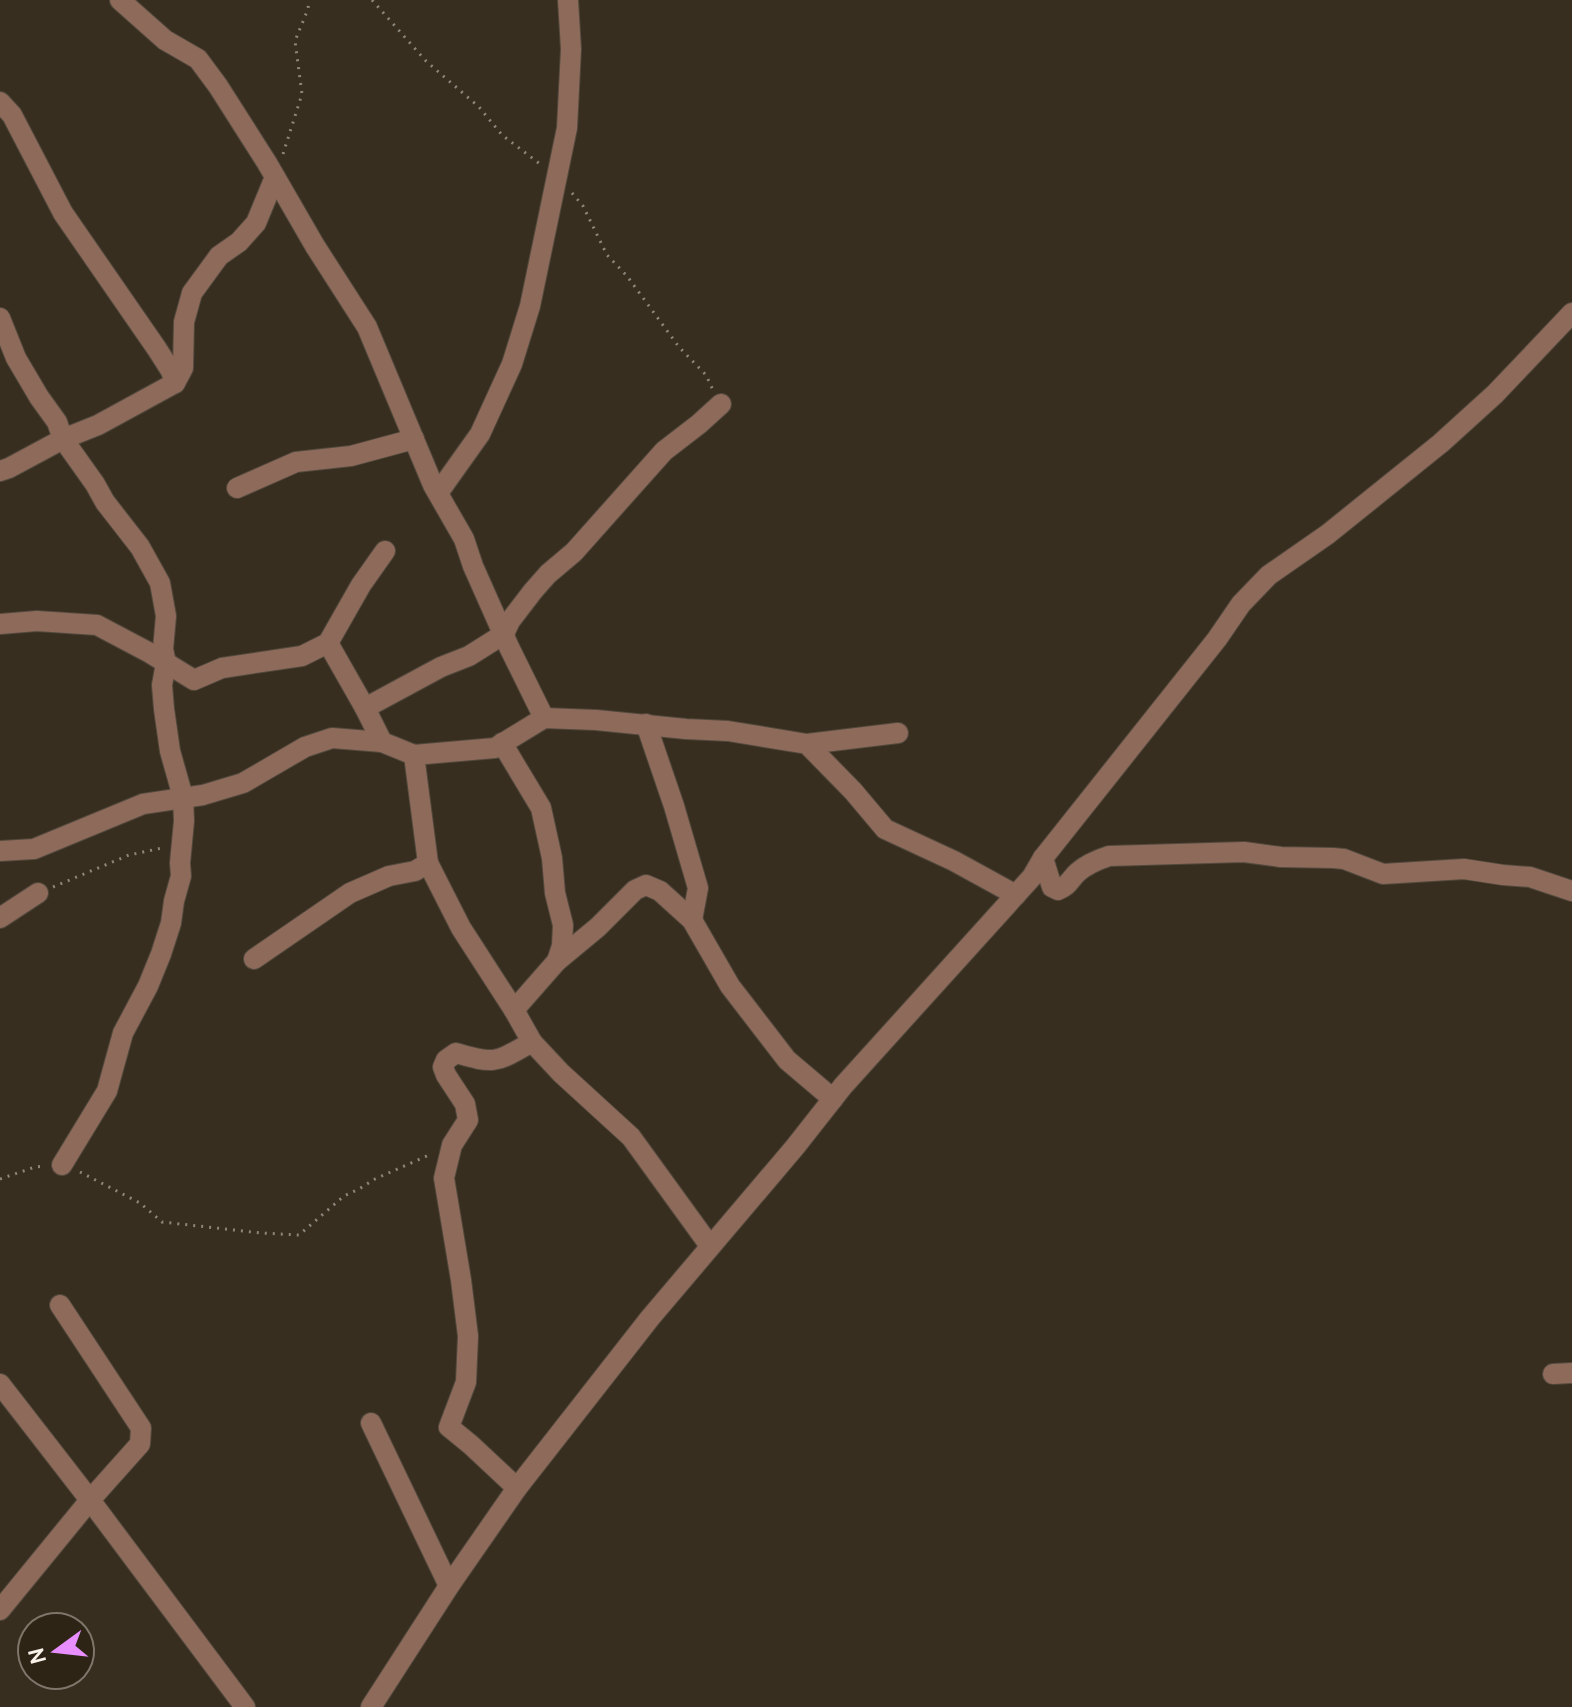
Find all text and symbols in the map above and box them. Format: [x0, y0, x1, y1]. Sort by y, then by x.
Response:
north arrow [16, 1611, 96, 1691]
text: N [22, 1645, 52, 1667]

